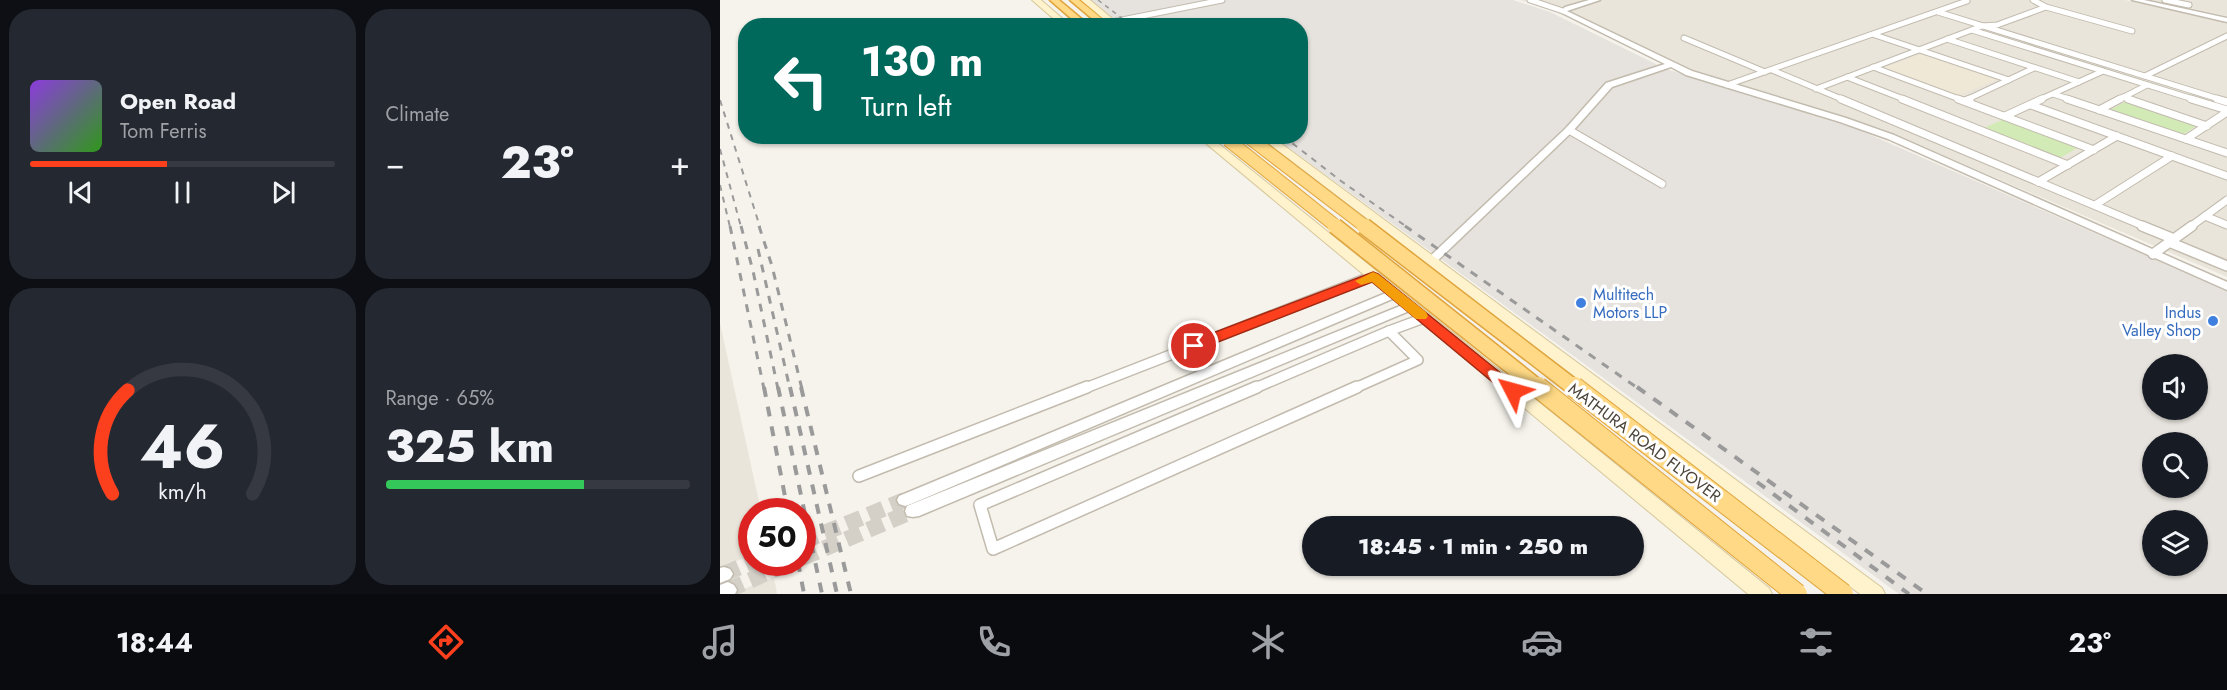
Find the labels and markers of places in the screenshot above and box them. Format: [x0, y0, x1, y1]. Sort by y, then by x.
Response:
place label: Multitech Motors LLP [1593, 283, 1667, 324]
marker: Multitech Motors LLP [1574, 296, 1588, 310]
place label: Indus Valley Shop [2122, 301, 2201, 342]
marker: Indus Valley Shop [2206, 314, 2220, 328]
pin [1168, 320, 1219, 371]

